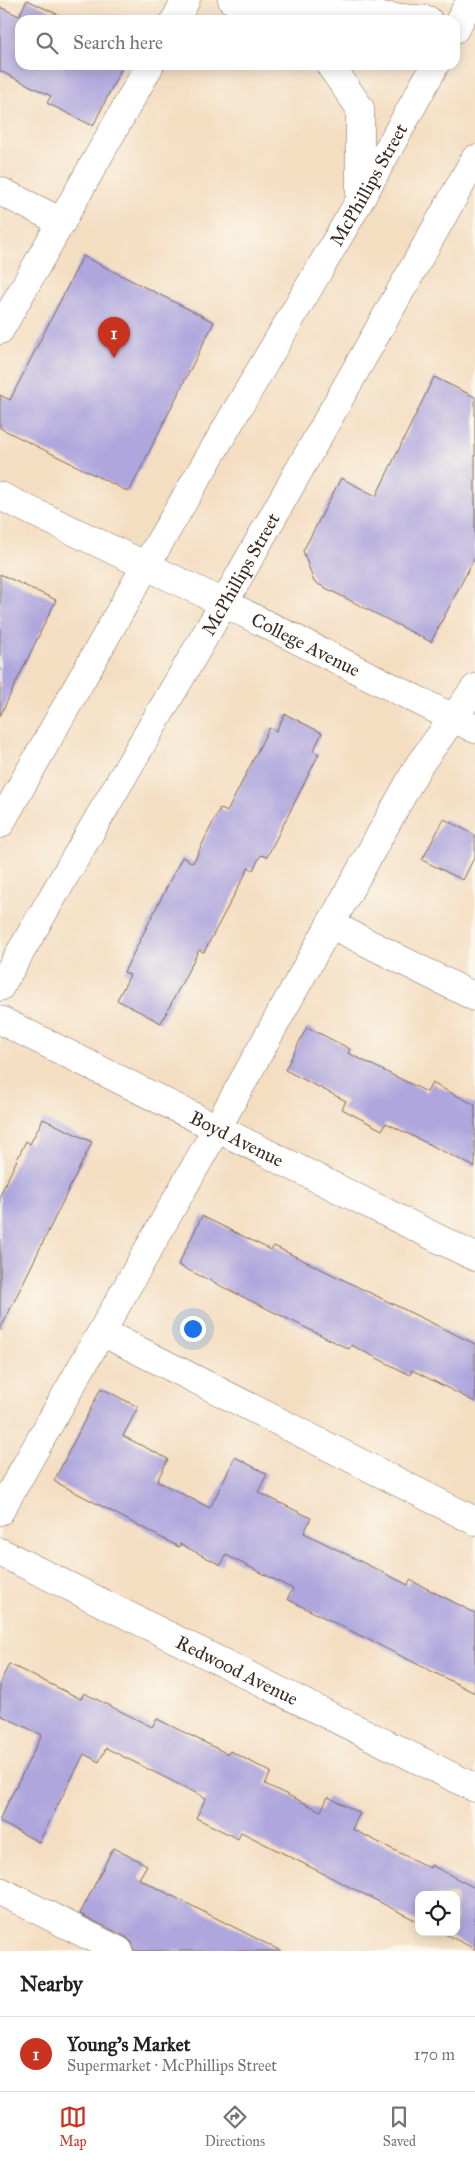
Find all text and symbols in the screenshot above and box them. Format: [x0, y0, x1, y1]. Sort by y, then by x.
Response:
search box [15, 15, 460, 70]
icon: search [33, 29, 61, 57]
text: Search here [73, 31, 163, 54]
street label: McPhillips Street [324, 119, 412, 250]
pin: 1 [98, 317, 130, 358]
street label: McPhillips Street [196, 508, 284, 639]
street label: College Avenue [248, 607, 364, 681]
street label: Boyd Avenue [187, 1105, 288, 1171]
your location [180, 1316, 206, 1342]
street label: Redwood Avenue [173, 1630, 302, 1710]
map controls [415, 1891, 460, 1936]
button: locate [415, 1891, 460, 1936]
text: Nearby [20, 1971, 83, 1997]
text: Young's Market [67, 2033, 190, 2056]
text: 1 [33, 2045, 39, 2064]
text: 170 m [414, 2045, 455, 2064]
text: Supermarket · McPhillips Street [67, 2056, 277, 2075]
tab: Map [59, 2103, 87, 2150]
tab: Directions [205, 2103, 265, 2150]
tab: Saved [383, 2103, 416, 2150]

